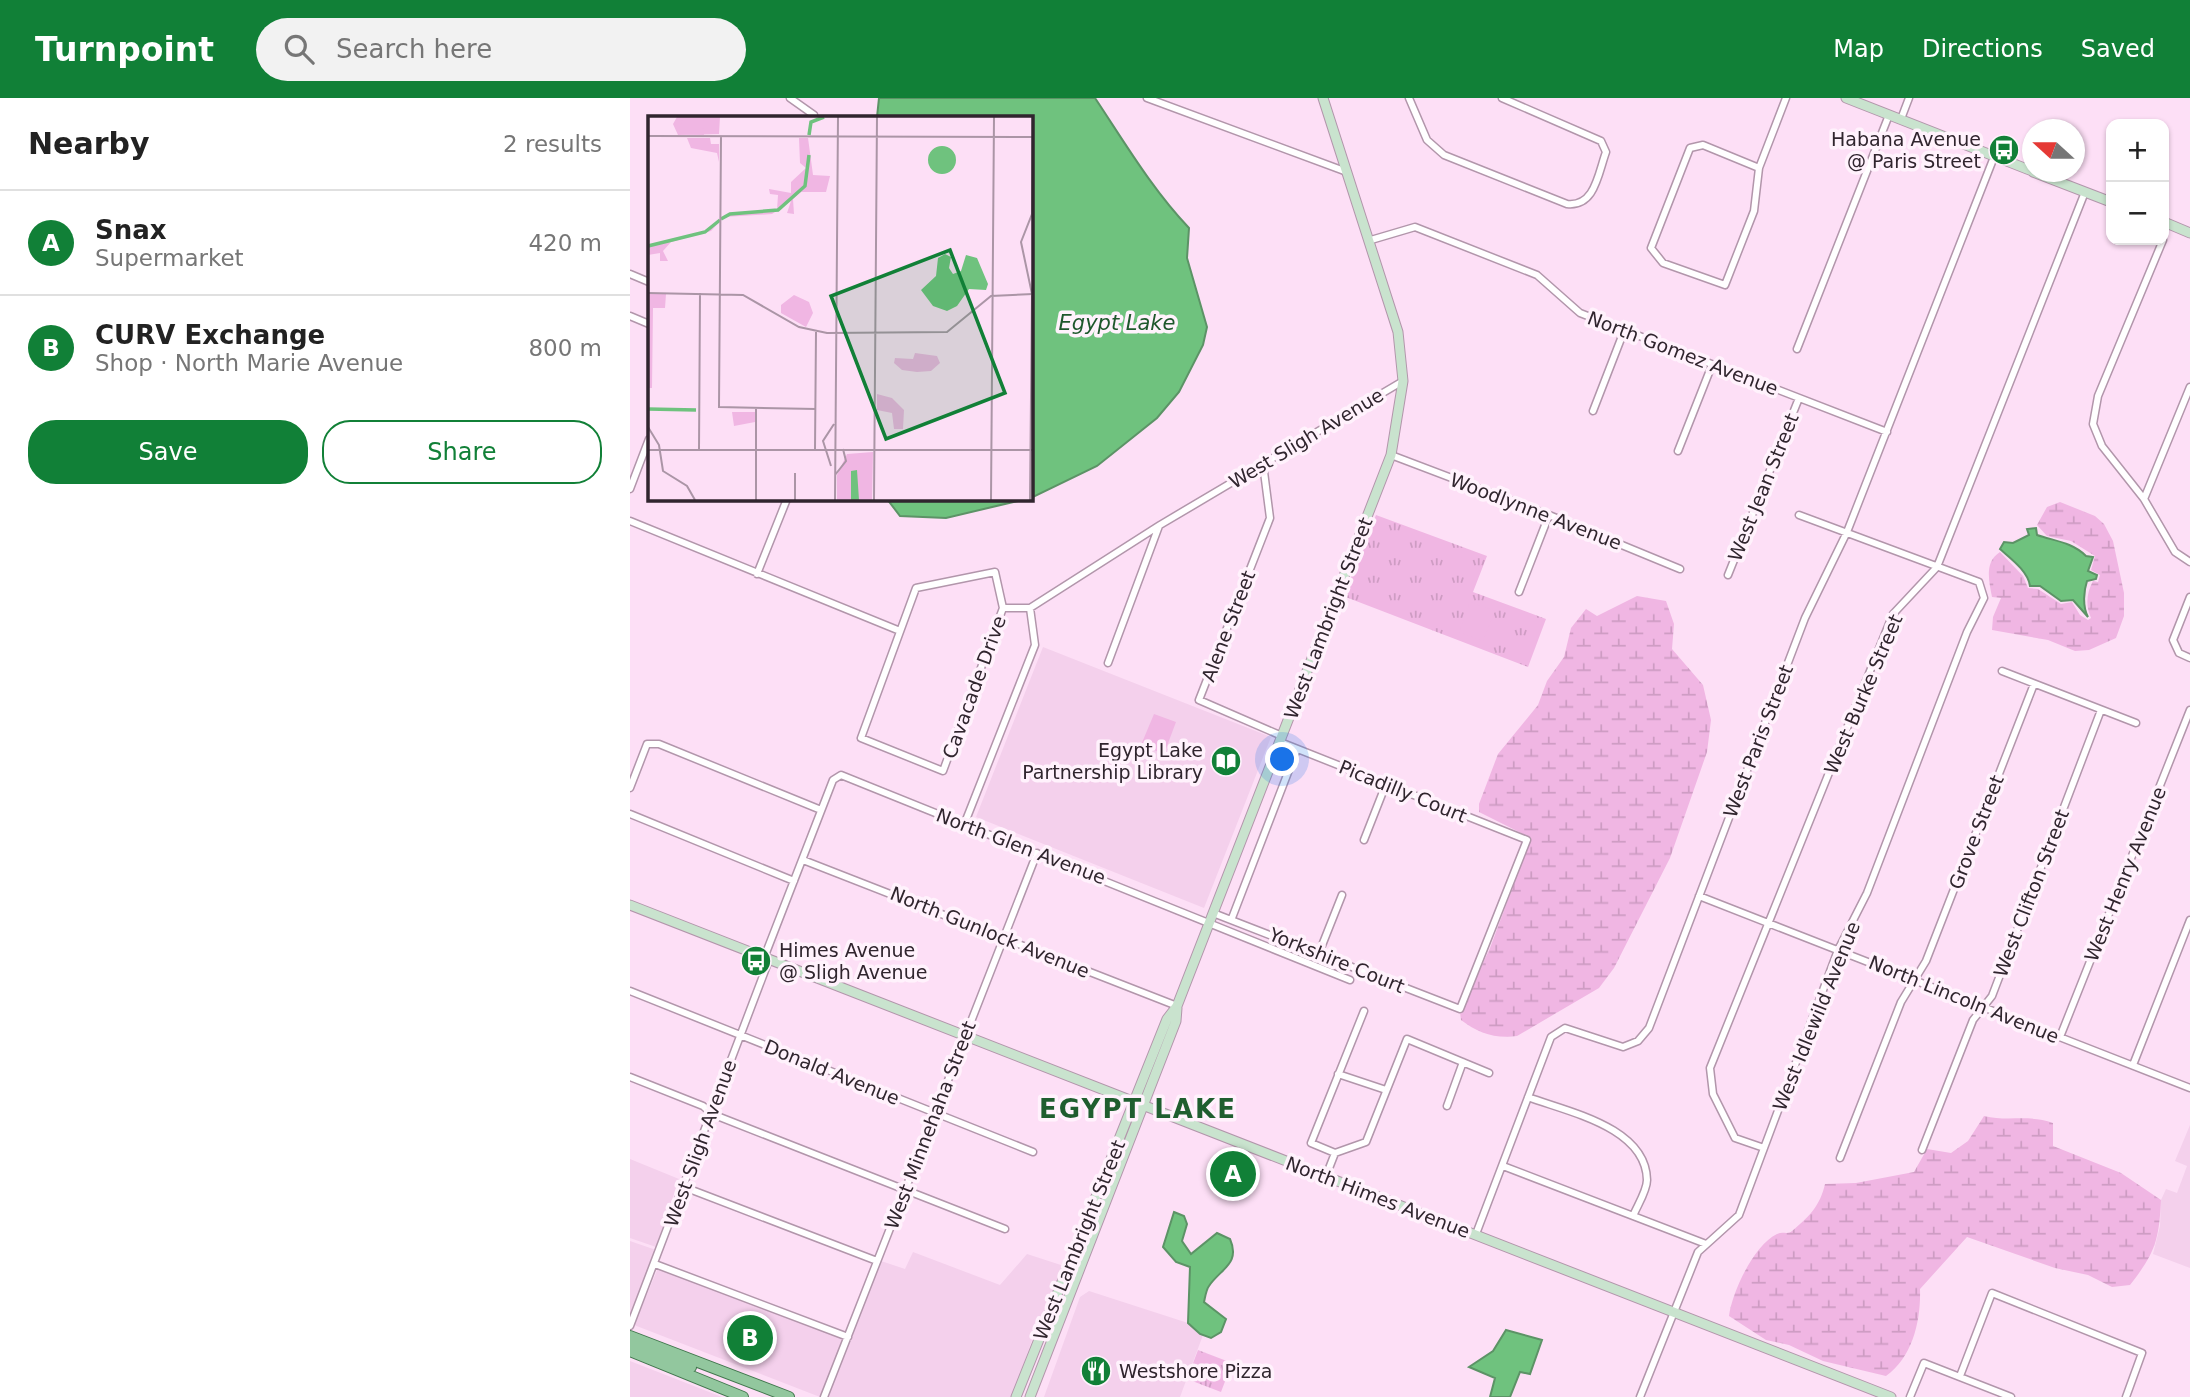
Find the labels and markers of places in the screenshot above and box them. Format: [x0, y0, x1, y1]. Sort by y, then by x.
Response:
place label: Habana Avenue @ Paris Street [1831, 128, 1981, 172]
bus stop icon: Habana Avenue @ Paris Street [1987, 133, 2021, 167]
place label: Egypt Lake Partnership Library [1022, 739, 1203, 783]
library icon: Egypt Lake Partnership Library [1209, 744, 1243, 778]
place label: Himes Avenue @ Sligh Avenue [779, 939, 927, 983]
bus stop icon: Himes Avenue @ Sligh Avenue [739, 944, 773, 978]
pin: A [1210, 1148, 1256, 1200]
pin: B [727, 1312, 773, 1364]
restaurant icon: Westshore Pizza [1079, 1354, 1113, 1388]
place label: Westshore Pizza [1119, 1360, 1272, 1382]

